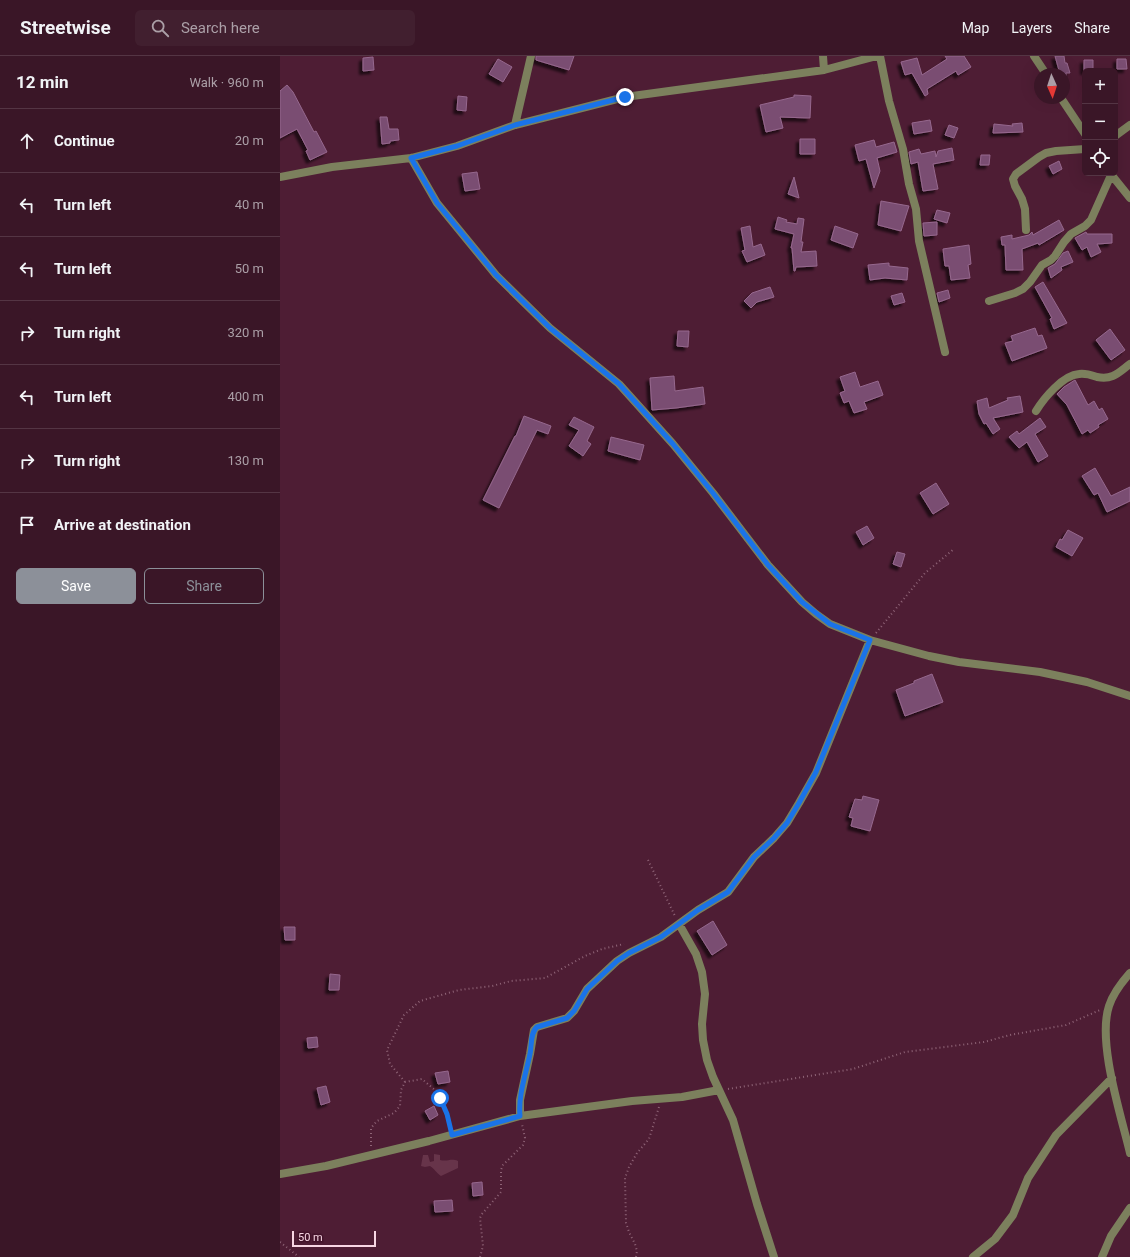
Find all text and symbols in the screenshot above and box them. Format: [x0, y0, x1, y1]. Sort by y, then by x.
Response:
search box [135, 10, 415, 46]
text: Streetwise [20, 16, 111, 39]
icon: search [149, 17, 171, 39]
text: Search here [181, 19, 260, 37]
text: Map [962, 20, 989, 36]
text: Layers [1011, 20, 1052, 36]
text: Share [1074, 20, 1110, 36]
north arrow [1034, 68, 1070, 104]
map controls [1082, 68, 1118, 176]
button: + [1082, 68, 1118, 104]
text: 12 min [16, 72, 69, 92]
text: Walk · 960 m [189, 75, 264, 90]
route end [616, 88, 634, 106]
button: − [1082, 104, 1118, 140]
icon: ahead [16, 130, 38, 152]
text: Continue [54, 132, 115, 150]
text: 20 m [235, 133, 264, 148]
button: locate [1082, 140, 1118, 176]
icon: left [16, 194, 38, 216]
text: Turn left [54, 196, 111, 214]
text: 40 m [235, 197, 264, 212]
icon: left [16, 258, 38, 280]
text: Turn left [54, 260, 111, 278]
text: 50 m [235, 261, 264, 276]
icon: right [16, 322, 38, 344]
text: Turn right [54, 324, 120, 342]
text: 320 m [227, 325, 264, 340]
icon: left [16, 386, 38, 408]
text: Turn left [54, 388, 111, 406]
text: 400 m [227, 389, 264, 404]
icon: right [16, 450, 38, 472]
text: Turn right [54, 452, 120, 470]
text: 130 m [227, 453, 264, 468]
icon: arrive [16, 514, 38, 536]
text: Arrive at destination [54, 516, 191, 534]
button: Save [16, 568, 136, 604]
button: Share [144, 568, 264, 604]
route start [431, 1089, 449, 1107]
scale bar [292, 1229, 376, 1248]
text: 50 m [298, 1231, 323, 1244]

